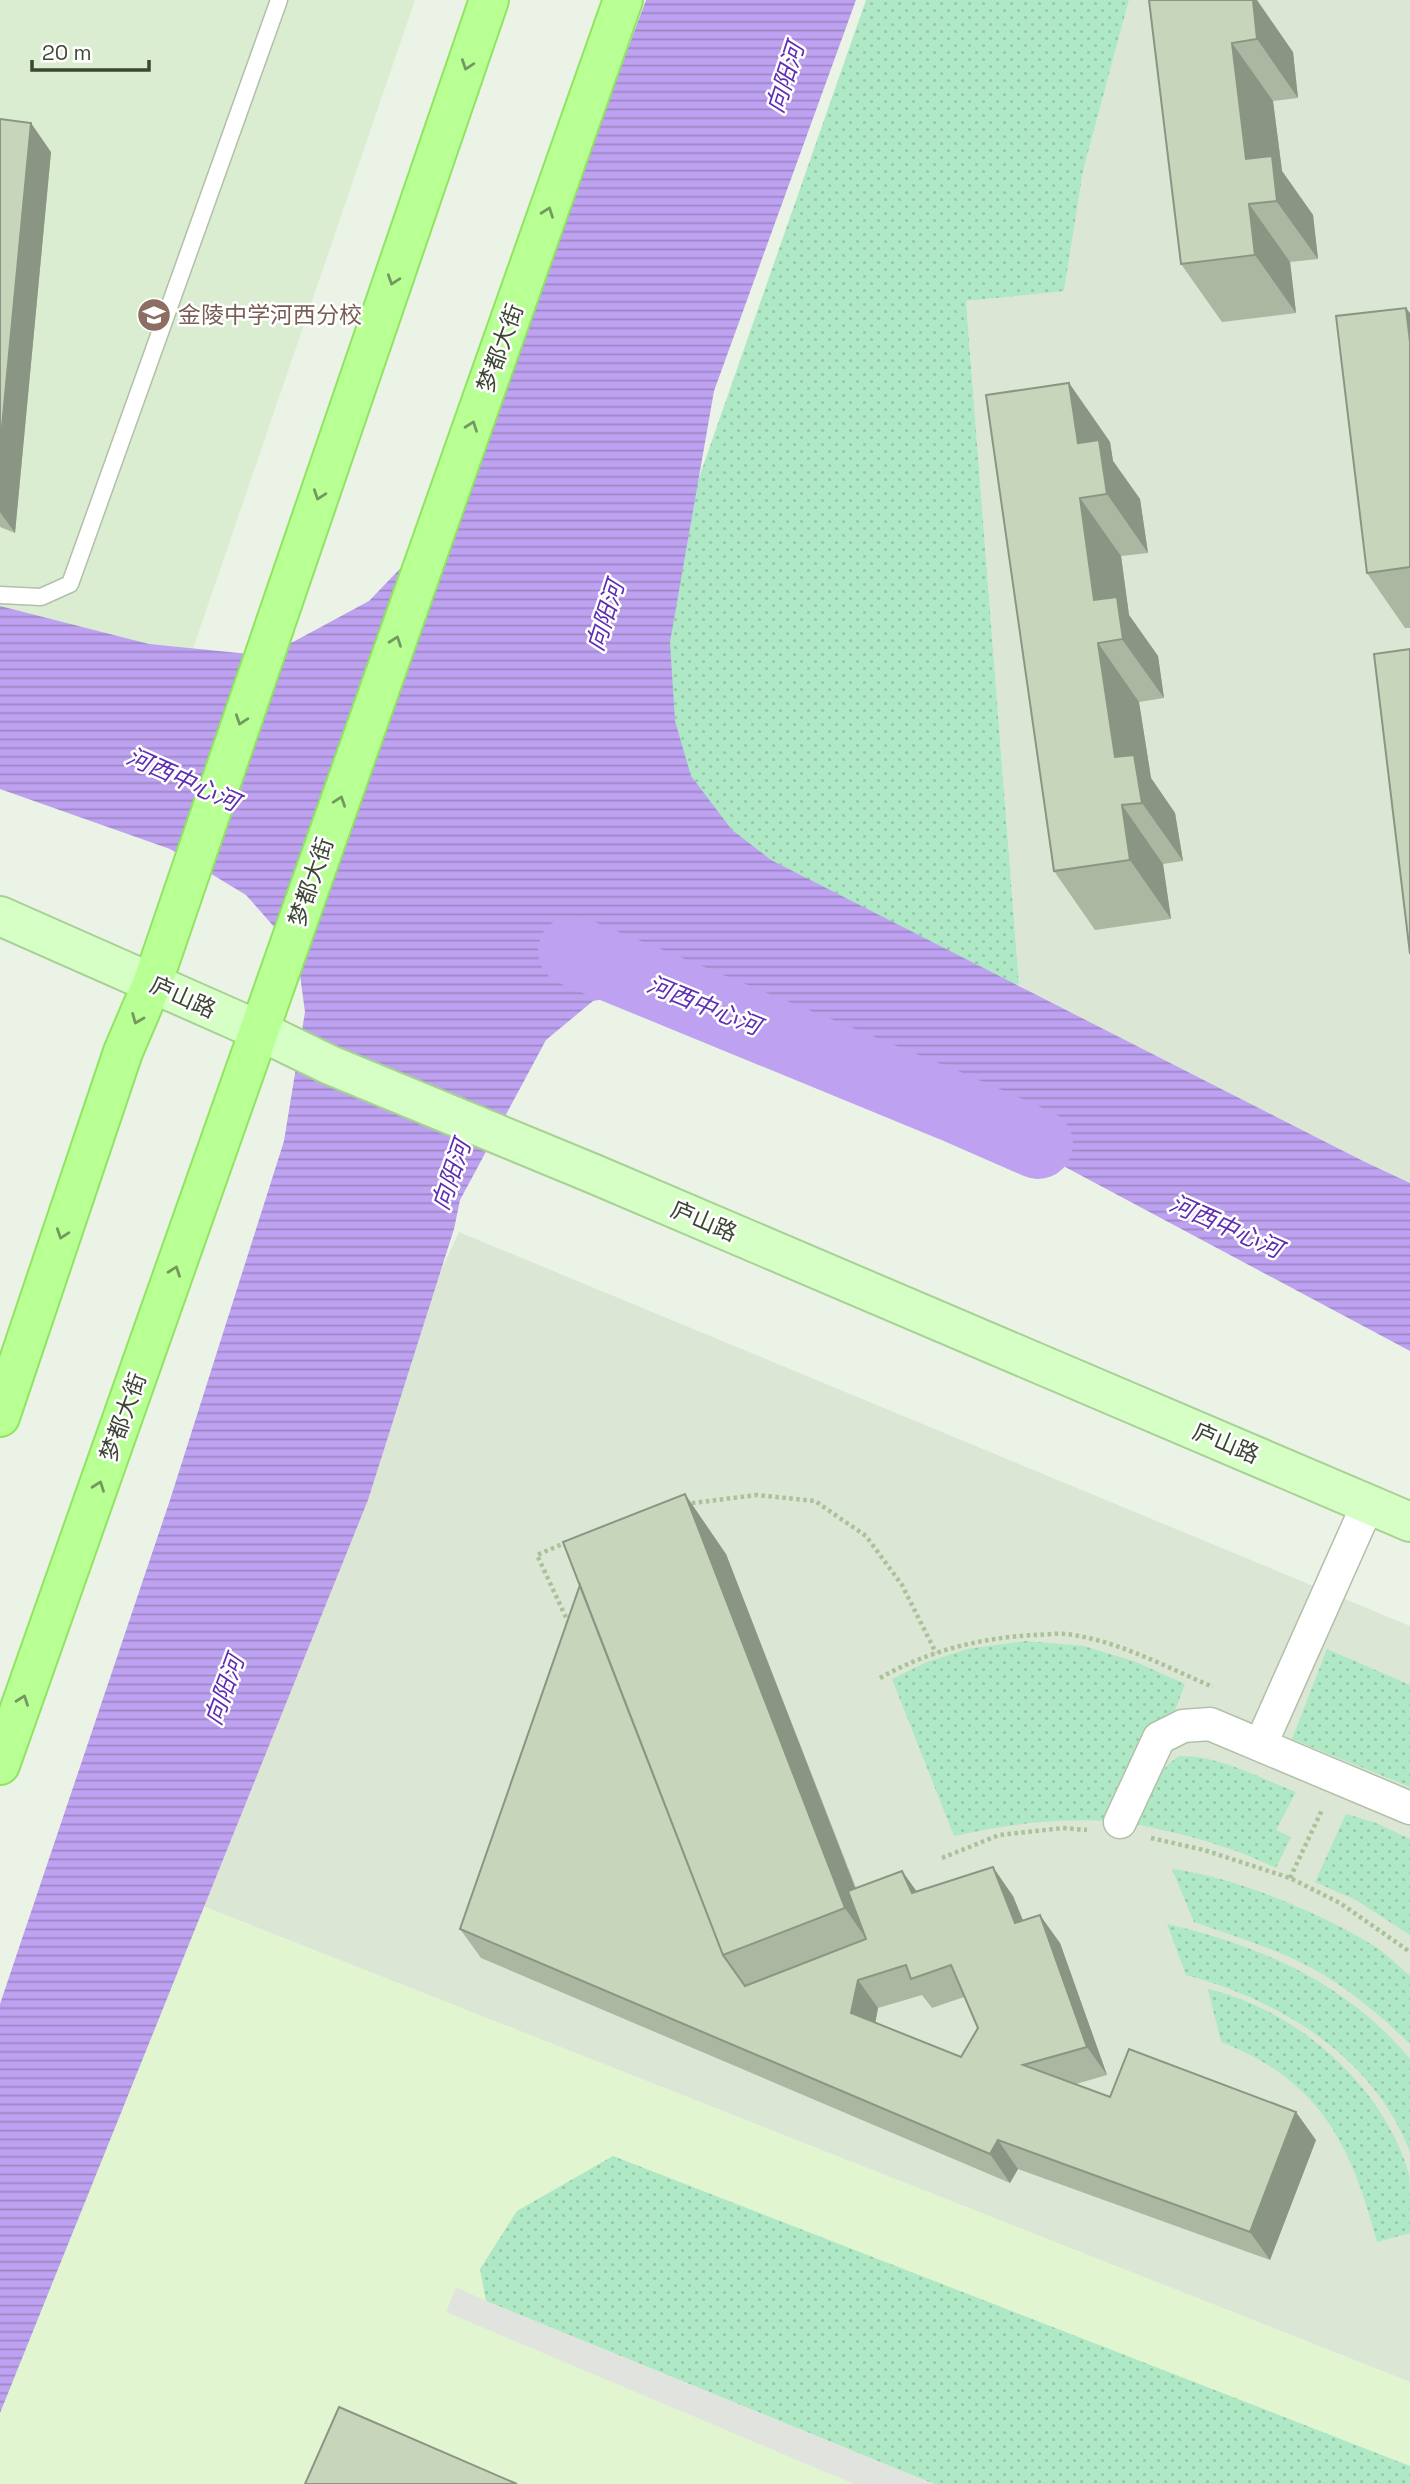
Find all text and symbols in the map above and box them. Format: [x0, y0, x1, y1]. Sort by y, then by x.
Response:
scale bar [32, 28, 149, 72]
water label: 向阳河 [759, 35, 812, 117]
text: 20 m [42, 39, 92, 66]
one-way arrow [461, 58, 475, 70]
one-way arrow [540, 206, 554, 218]
one-way arrow [387, 273, 401, 285]
school or university icon: 金陵中学河西分校 [135, 296, 173, 334]
place label: 金陵中学河西分校 [178, 300, 362, 330]
street label: 梦都大街 [470, 300, 530, 396]
one-way arrow [464, 421, 478, 433]
one-way arrow [313, 488, 327, 500]
water label: 向阳河 [579, 573, 632, 655]
one-way arrow [388, 635, 402, 647]
one-way arrow [235, 714, 249, 726]
water label: 河西中心河 [122, 740, 248, 819]
one-way arrow [332, 796, 346, 808]
street label: 梦都大街 [282, 834, 340, 930]
water label: 河西中心河 [643, 968, 769, 1043]
street label: 庐山路 [145, 969, 221, 1025]
one-way arrow [131, 1012, 145, 1024]
water label: 向阳河 [425, 1132, 479, 1214]
water label: 河西中心河 [1165, 1187, 1291, 1266]
street label: 庐山路 [666, 1194, 742, 1248]
one-way arrow [56, 1227, 70, 1239]
one-way arrow [167, 1266, 181, 1278]
street label: 梦都大街 [93, 1369, 153, 1465]
street label: 庐山路 [1188, 1416, 1264, 1470]
one-way arrow [91, 1480, 105, 1492]
water label: 向阳河 [197, 1647, 252, 1729]
one-way arrow [15, 1695, 29, 1707]

